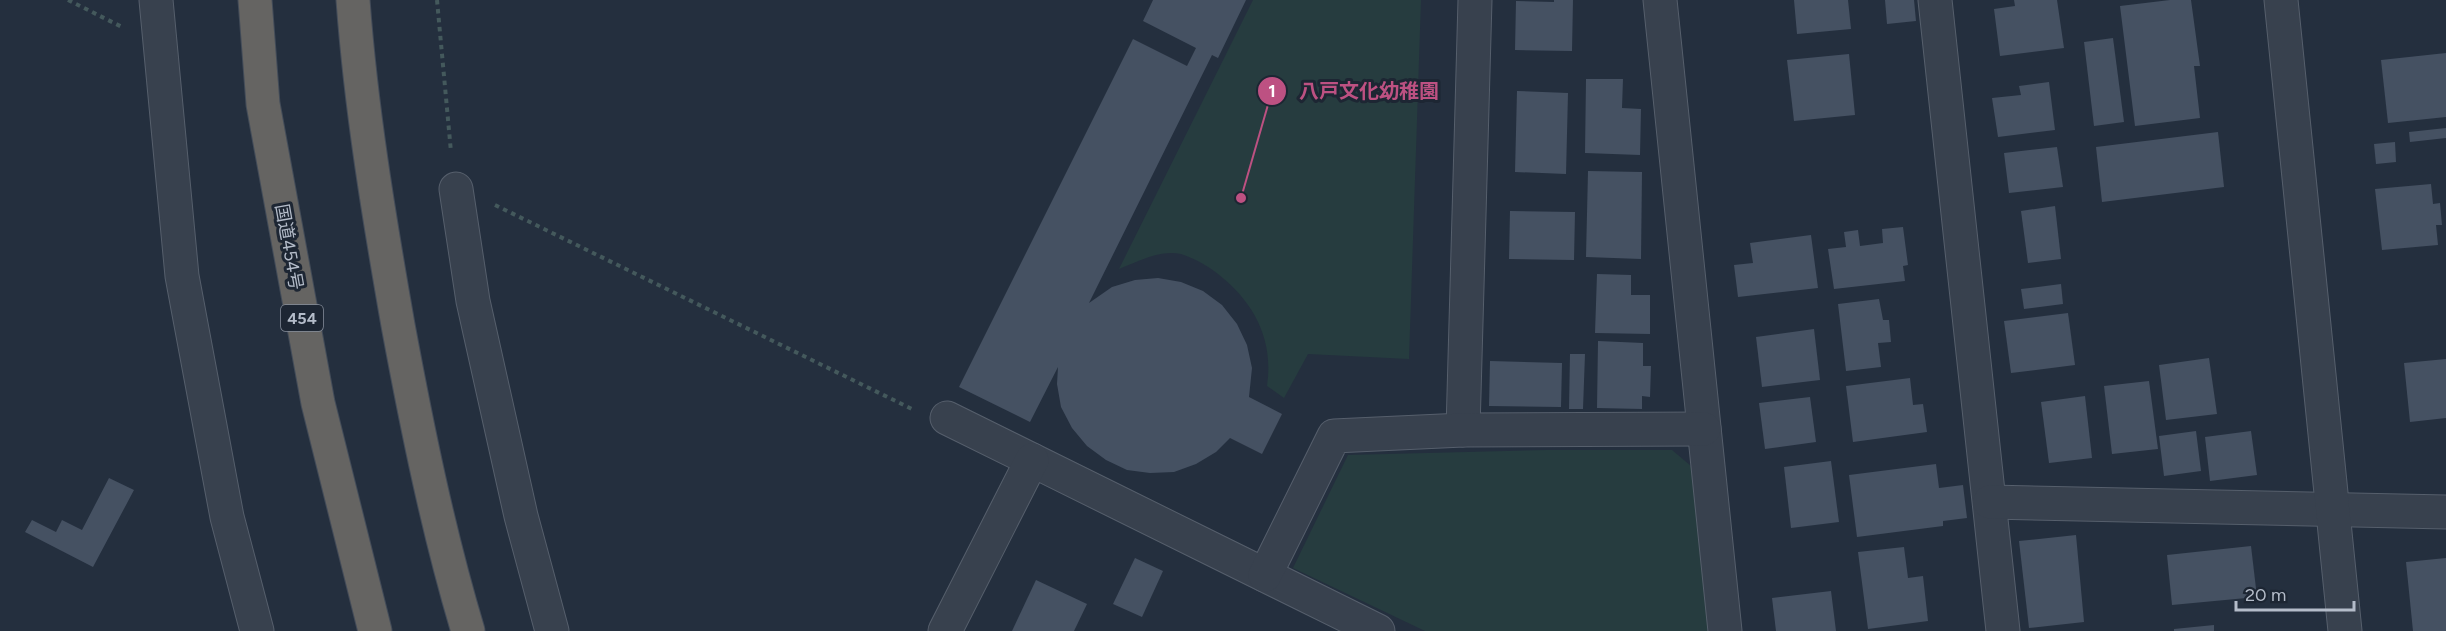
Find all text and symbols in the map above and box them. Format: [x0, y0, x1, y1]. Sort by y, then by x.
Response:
callout: 八戸文化幼稚園 [1257, 72, 1451, 110]
text: 八戸文化幼稚園 [1299, 79, 1439, 103]
text: 1 [1268, 80, 1276, 102]
street label: 国道454号 [271, 202, 307, 292]
road number: 454 [281, 305, 323, 331]
scale bar [2236, 574, 2354, 612]
text: 20 m [2245, 584, 2286, 606]

